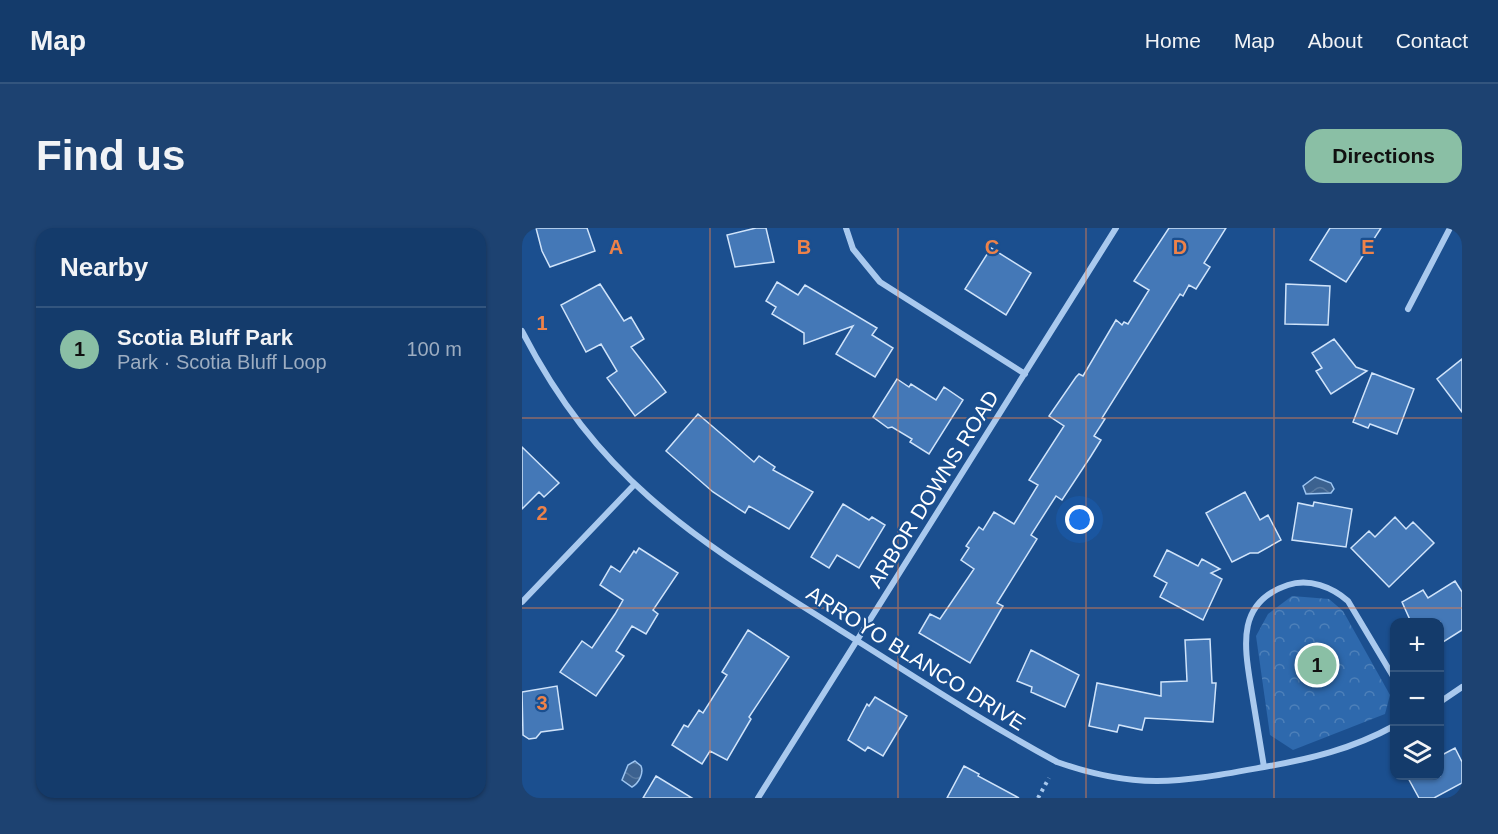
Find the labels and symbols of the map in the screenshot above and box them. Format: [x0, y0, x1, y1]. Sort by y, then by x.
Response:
text: A [609, 236, 623, 258]
text: B [797, 236, 811, 258]
text: C [985, 236, 999, 258]
text: D [1173, 236, 1187, 258]
text: E [1361, 236, 1375, 258]
text: 1 [536, 312, 548, 334]
street label: ARBOR DOWNS ROAD [863, 386, 1003, 592]
text: 2 [536, 502, 548, 524]
your location [1065, 505, 1094, 534]
street label: ARROYO BLANCO DRIVE [803, 581, 1029, 735]
pin: 1 [1298, 642, 1336, 688]
text: 3 [536, 692, 548, 714]

